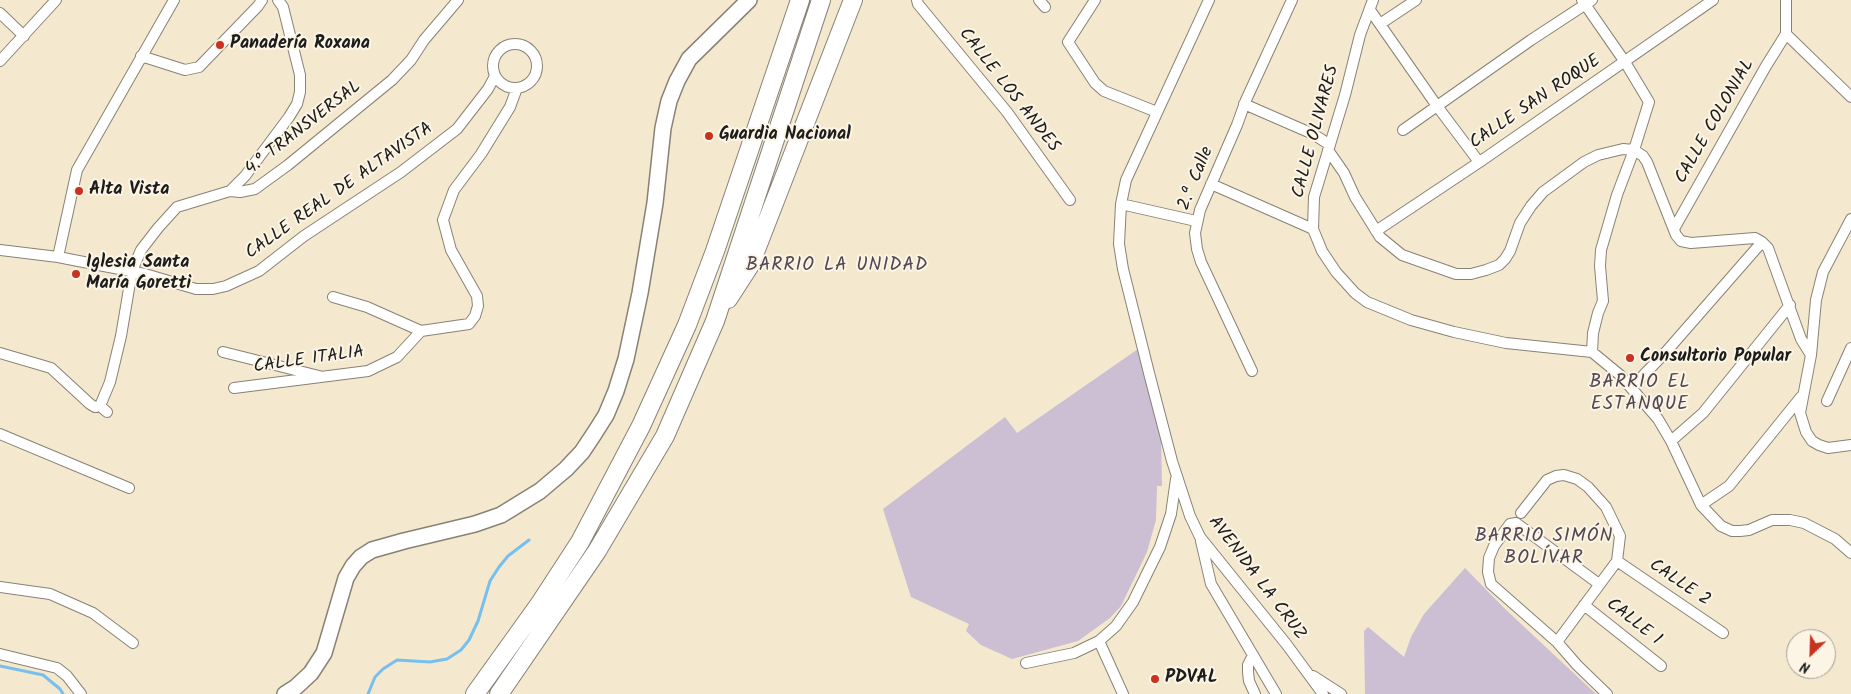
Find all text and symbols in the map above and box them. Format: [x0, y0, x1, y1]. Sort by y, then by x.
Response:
street label: CALLE LOS ANDES [953, 25, 1063, 157]
place label: Panadería Roxana [230, 34, 370, 56]
marker: Panadería Roxana [214, 39, 226, 51]
street label: CALLE SAN ROQUE [1466, 51, 1606, 155]
street label: CALLE COLONIAL [1672, 56, 1760, 188]
street label: CALLE OLIVARES [1289, 63, 1345, 201]
street label: 4.° TRANSVERSAL [242, 77, 366, 181]
street label: CALLE REAL DE ALTAVISTA [242, 119, 438, 265]
place label: Guardia Nacional [719, 125, 851, 147]
marker: Guardia Nacional [703, 130, 715, 142]
street label: 2.ª Calle [1175, 144, 1219, 214]
place label: Alta Vista [89, 180, 169, 202]
marker: Alta Vista [73, 185, 85, 197]
place label: Iglesia Santa María Goretti [86, 253, 191, 296]
district label: BARRIO LA UNIDAD [744, 256, 930, 278]
marker: Iglesia Santa María Goretti [70, 268, 82, 280]
street label: CALLE ITALIA [252, 343, 366, 379]
place label: Consultorio Popular [1640, 347, 1791, 369]
marker: Consultorio Popular [1624, 352, 1636, 364]
district label: BARRIO EL ESTANQUE [1588, 373, 1692, 417]
street label: AVENIDA LA CRUZ [1202, 513, 1310, 645]
district label: BARRIO SIMÓN BOLÍVAR [1473, 527, 1615, 571]
street label: CALLE 2 [1644, 556, 1714, 612]
street label: CALLE 1 [1601, 595, 1665, 651]
north arrow [1786, 629, 1836, 679]
text: N [1797, 655, 1814, 679]
place label: PDVAL [1165, 668, 1218, 690]
marker: PDVAL [1149, 673, 1161, 685]

